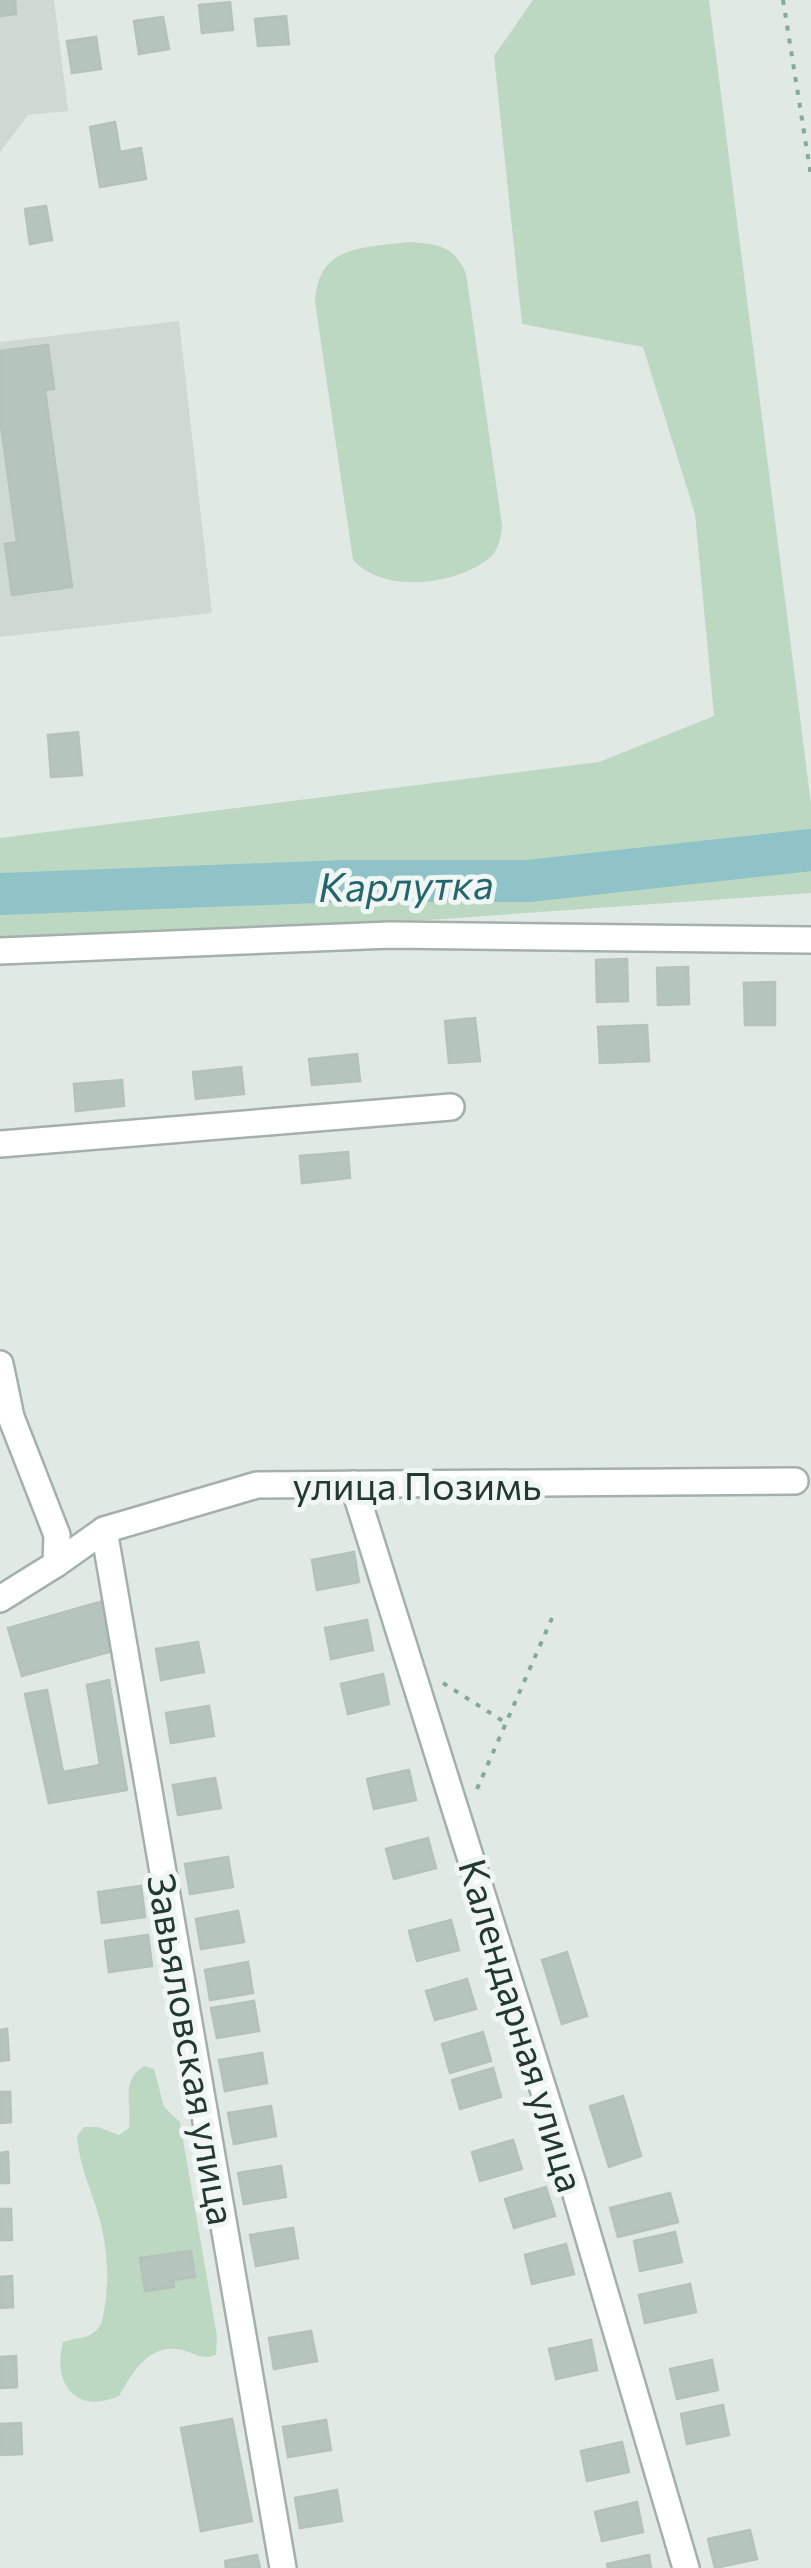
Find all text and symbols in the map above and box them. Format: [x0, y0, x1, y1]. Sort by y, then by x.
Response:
water label: Карлутка [318, 858, 494, 910]
street label: улица Позимь [292, 1461, 542, 1508]
street label: Календарная улица [450, 1853, 596, 2197]
street label: Завьяловская улица [139, 1870, 247, 2228]

